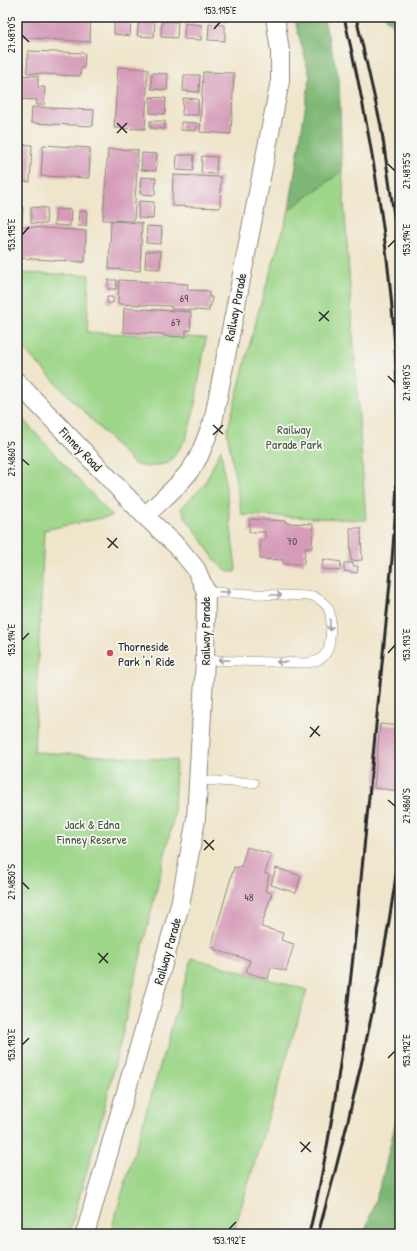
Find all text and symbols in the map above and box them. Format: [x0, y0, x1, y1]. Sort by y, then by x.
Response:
text: 153.195°E [204, 4, 237, 17]
text: 27.4870°S [5, 17, 18, 53]
text: 27.4875°S [400, 153, 413, 189]
text: 153.195°E [5, 218, 18, 251]
text: 153.194°E [400, 223, 413, 256]
street label: Railway Parade [220, 272, 250, 342]
house number: 69 [180, 291, 188, 305]
house number: 67 [171, 315, 181, 329]
text: 27.4870°S [400, 365, 413, 401]
park label: Railway Parade Park [266, 420, 323, 453]
street label: Finney Road [55, 422, 106, 475]
text: 27.4860°S [5, 441, 18, 477]
house number: 70 [287, 534, 297, 548]
one-way arrow [218, 589, 231, 596]
one-way arrow [269, 591, 282, 598]
street label: Railway Parade [196, 597, 214, 665]
one-way arrow [326, 618, 334, 631]
text: 153.194°E [5, 623, 18, 656]
text: 153.193°E [400, 628, 413, 662]
place label: Thorneside Park 'n' Ride [118, 637, 175, 670]
marker: Thorneside Park 'n' Ride [105, 648, 115, 658]
one-way arrow [218, 657, 231, 664]
one-way arrow [276, 659, 289, 666]
text: 27.4860°S [400, 788, 413, 824]
park label: Jack & Edna Finney Reserve [56, 815, 127, 848]
text: 27.4850°S [5, 864, 18, 900]
house number: 48 [245, 890, 254, 904]
street label: Railway Parade [149, 916, 185, 986]
text: 153.193°E [5, 1028, 18, 1062]
text: 153.192°E [400, 1034, 413, 1068]
text: 153.192°E [212, 1234, 246, 1247]

